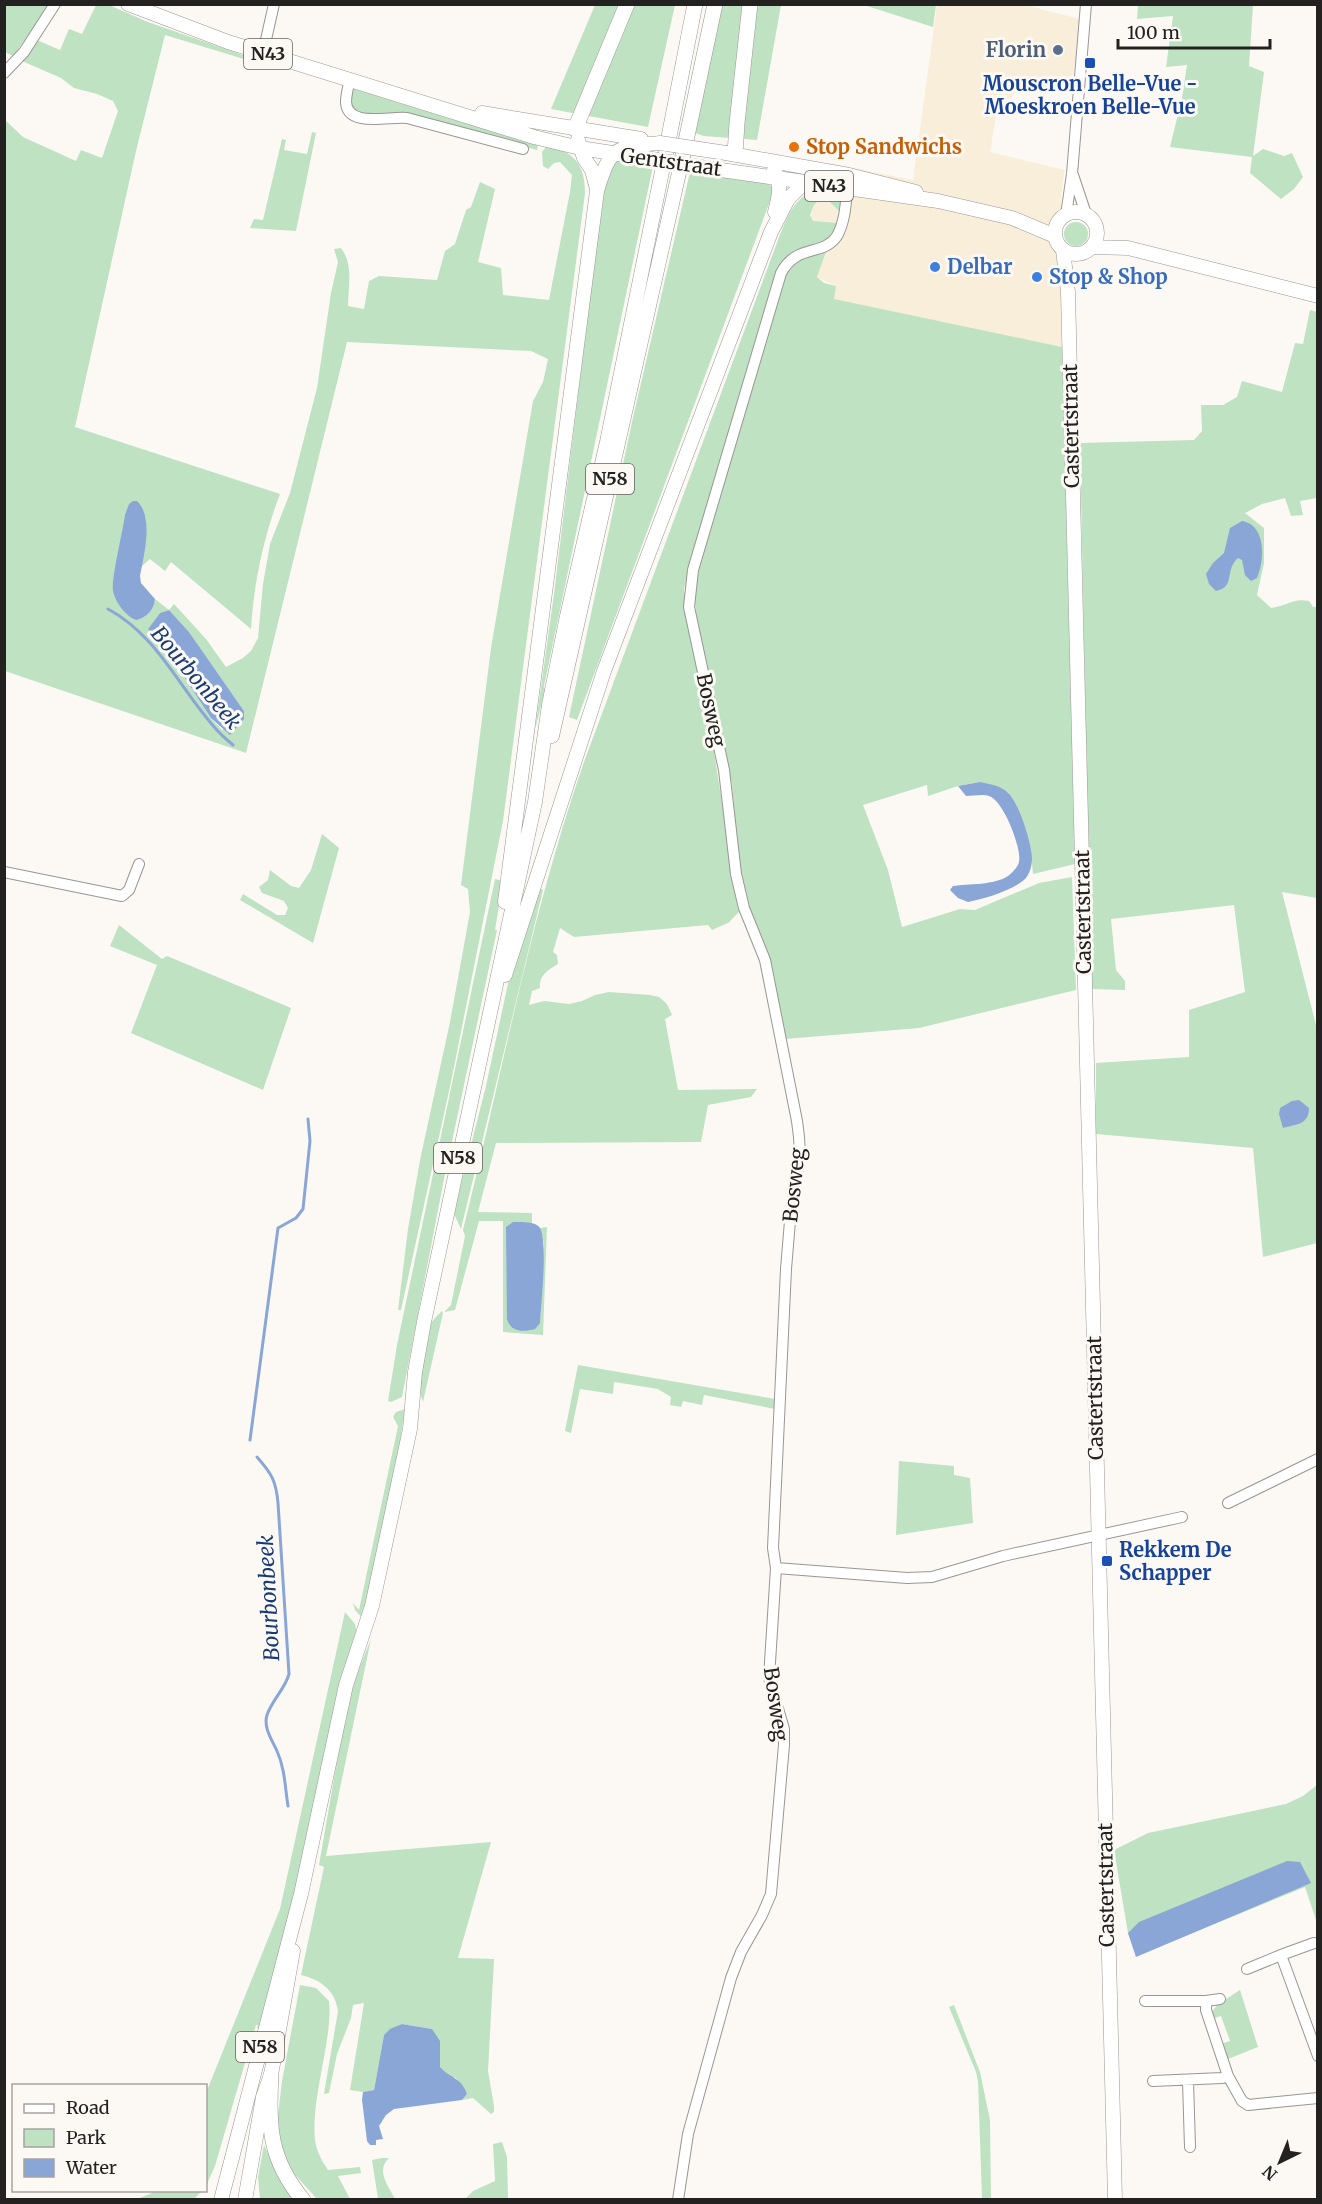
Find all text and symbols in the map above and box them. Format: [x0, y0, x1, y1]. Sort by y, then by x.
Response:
scale bar [1118, 12, 1270, 50]
text: 100 m [1127, 21, 1180, 44]
place label: Florin [985, 37, 1046, 62]
road number: N43 [244, 39, 292, 69]
marker: Florin [1051, 43, 1065, 57]
marker: Mouscron Belle-Vue - Moeskroen Belle-Vue [1083, 56, 1097, 70]
place label: Mouscron Belle-Vue - Moeskroen Belle-Vue [983, 71, 1197, 119]
place label: Stop Sandwichs [806, 134, 962, 159]
marker: Stop Sandwichs [787, 140, 801, 154]
street label: Gentstraat [619, 142, 724, 181]
road number: N43 [805, 171, 853, 201]
place label: Delbar [947, 254, 1013, 279]
marker: Delbar [928, 260, 942, 274]
place label: Stop & Shop [1049, 264, 1168, 289]
marker: Stop & Shop [1030, 270, 1044, 284]
street label: Castertstraat [1057, 363, 1084, 488]
road number: N58 [586, 464, 634, 494]
water label: Bourbonbeek [145, 621, 248, 735]
street label: Bosweg [691, 671, 731, 749]
street label: Castertstraat [1069, 849, 1096, 974]
road number: N58 [434, 1143, 482, 1173]
street label: Bosweg [777, 1146, 810, 1223]
street label: Castertstraat [1081, 1335, 1108, 1460]
water label: Bourbonbeek [252, 1534, 285, 1662]
place label: Rekkem De Schapper [1119, 1537, 1232, 1585]
marker: Rekkem De Schapper [1100, 1554, 1114, 1568]
street label: Bosweg [759, 1665, 794, 1743]
street label: Castertstraat [1092, 1822, 1119, 1947]
road number: N58 [236, 2032, 284, 2062]
legend [12, 2084, 207, 2192]
text: Road [66, 2096, 110, 2119]
text: Park [66, 2126, 107, 2149]
north arrow [1250, 2132, 1310, 2192]
text: Water [65, 2156, 117, 2179]
text: N [1258, 2161, 1281, 2185]

